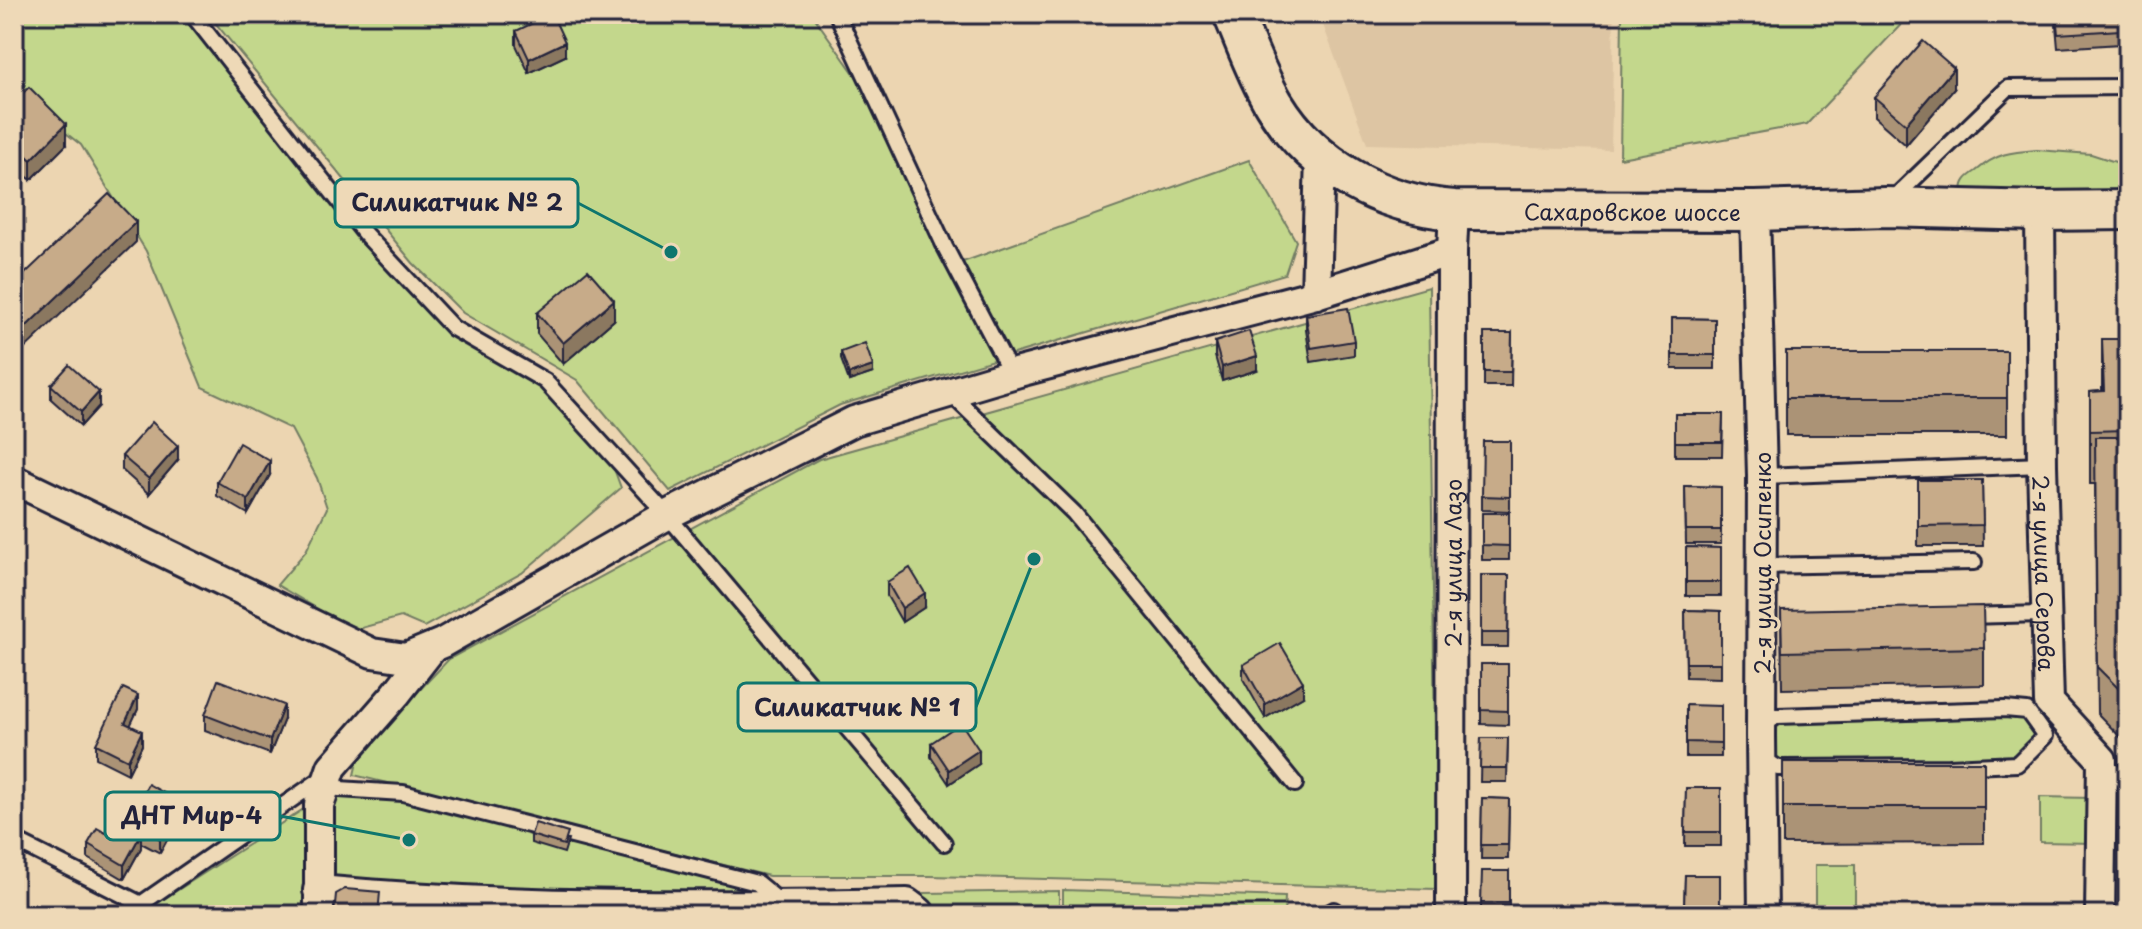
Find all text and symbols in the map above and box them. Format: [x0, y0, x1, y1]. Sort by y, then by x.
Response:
callout: Силикатчик № 2 [335, 179, 578, 227]
text: Силикатчик № 2 [351, 183, 563, 219]
street label: Сахаровское шоссе [1524, 194, 1741, 227]
street label: 2-я улица Осипенко [1745, 452, 1778, 674]
street label: 2-я улица Серова [2026, 474, 2065, 672]
street label: 2-я улица Лазо [1435, 479, 1468, 647]
callout: Силикатчик № 1 [738, 683, 976, 731]
text: Силикатчик № 1 [754, 688, 960, 724]
callout: ДНТ Мир-4 [105, 792, 280, 840]
text: ДНТ Мир-4 [121, 796, 262, 832]

